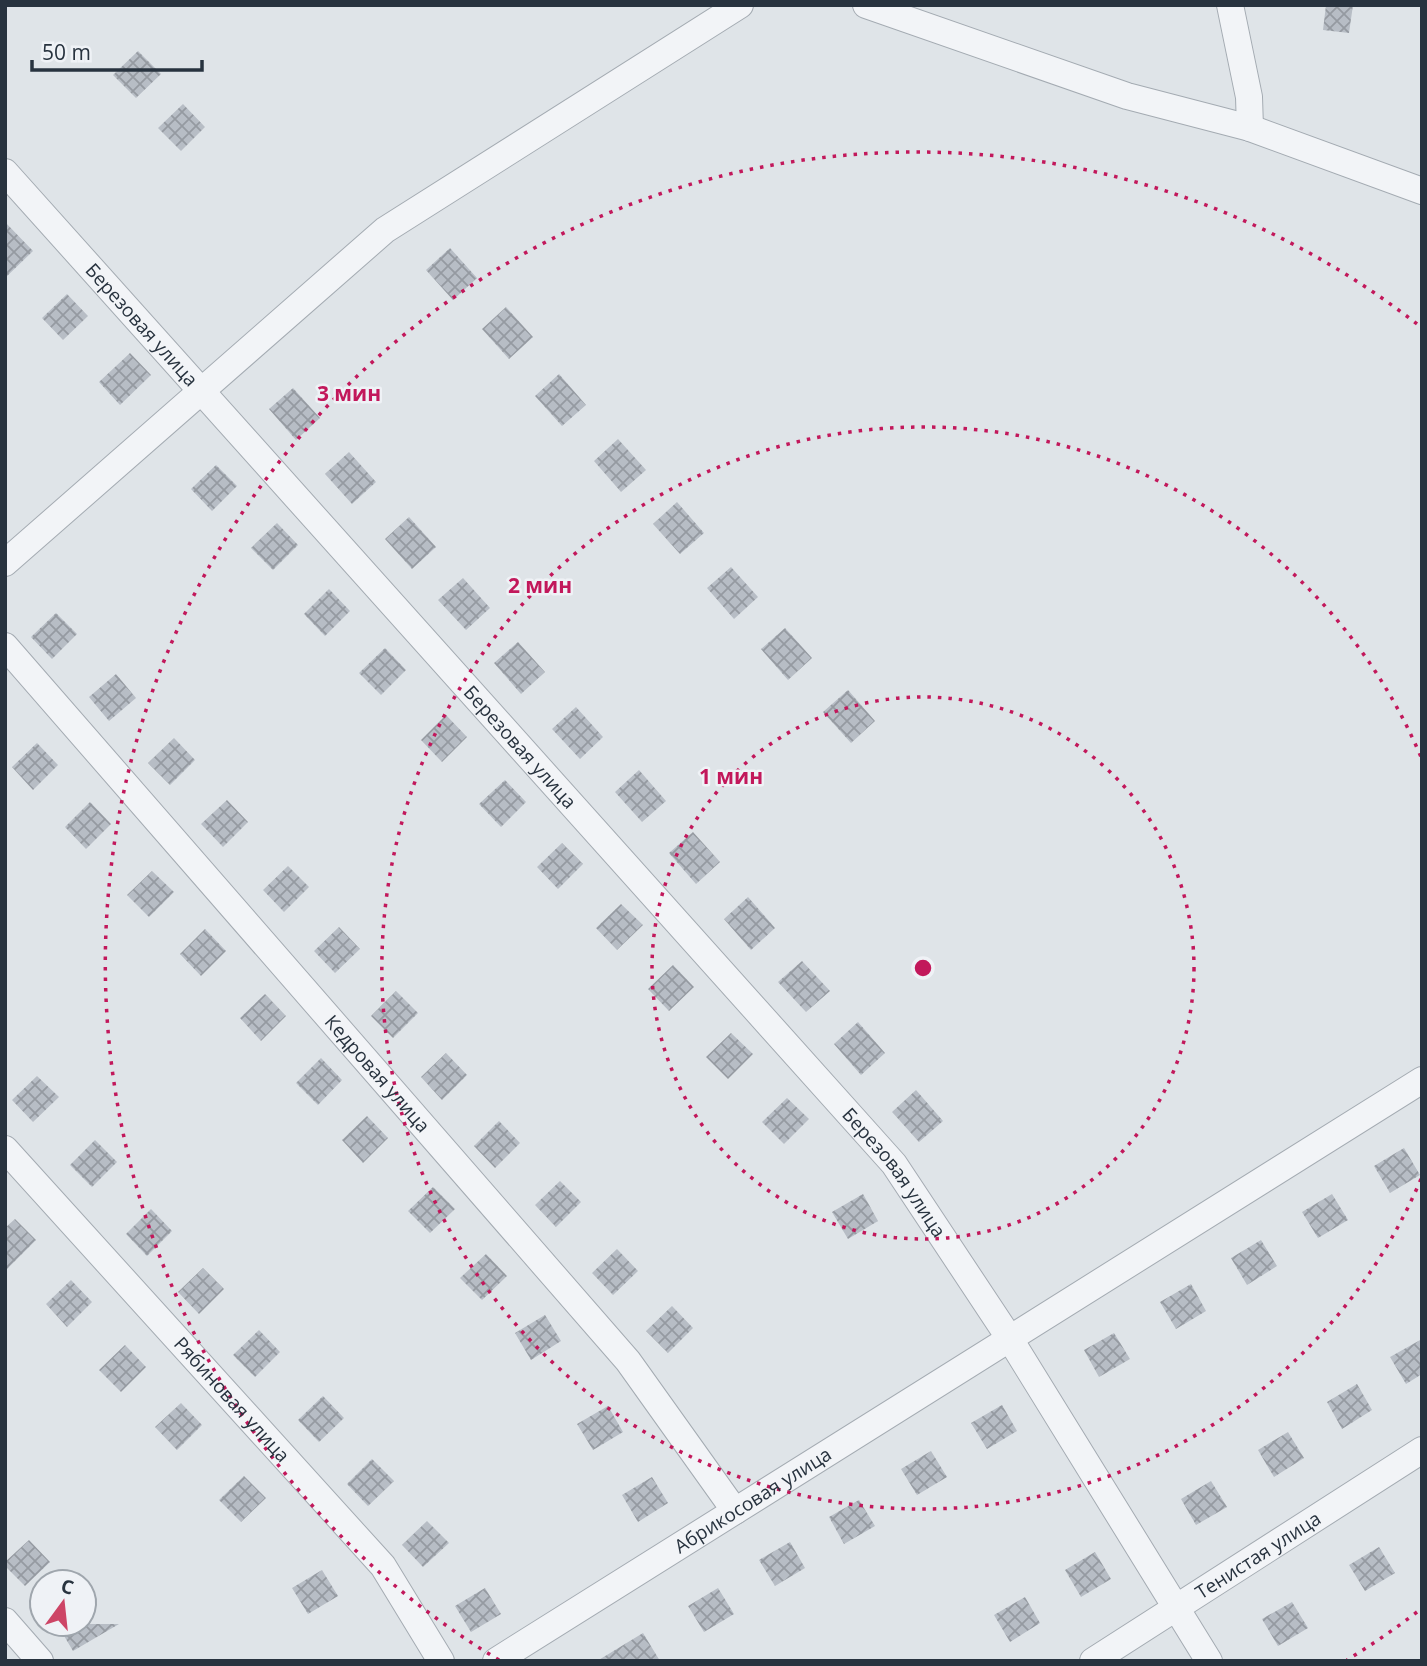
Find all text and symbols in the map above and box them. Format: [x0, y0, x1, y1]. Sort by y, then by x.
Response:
scale bar [32, 28, 201, 72]
text: 50 m [42, 38, 91, 66]
street label: Березовая улица [80, 257, 204, 392]
text: 3 мин [317, 379, 381, 407]
text: 2 мин [508, 571, 572, 599]
street label: Березовая улица [458, 680, 582, 814]
text: 1 мин [699, 762, 763, 790]
centre of rings [911, 956, 935, 980]
street label: Кедровая улица [319, 1009, 436, 1138]
street label: Березовая улица [837, 1102, 952, 1242]
street label: Рябиновая улица [168, 1331, 296, 1468]
street label: Абрикосовая улица [669, 1441, 836, 1559]
street label: Тенистая улица [1190, 1505, 1326, 1605]
north arrow [28, 1568, 98, 1638]
text: С [58, 1572, 77, 1601]

